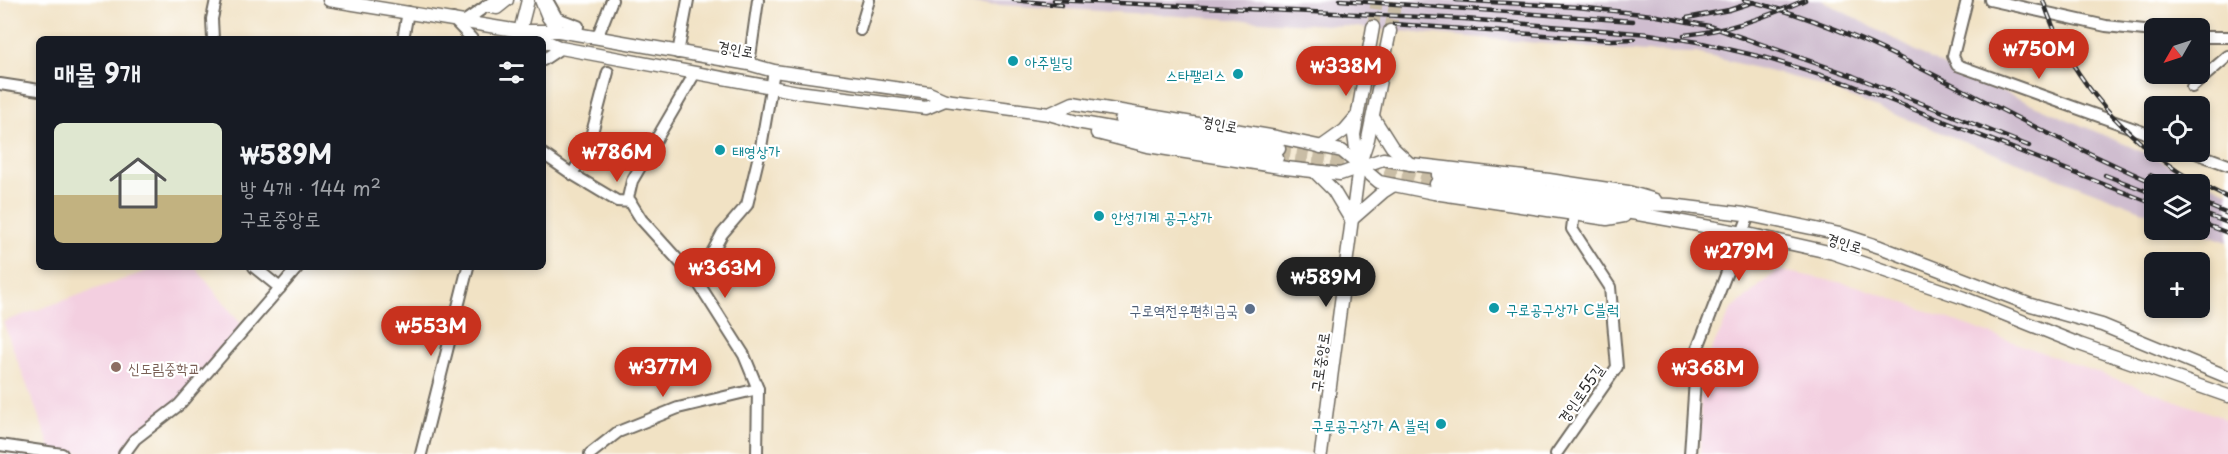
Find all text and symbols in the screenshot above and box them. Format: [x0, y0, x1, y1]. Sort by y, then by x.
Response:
north arrow [2144, 18, 2210, 84]
map controls [2144, 18, 2210, 318]
pin: ₩750M [1997, 29, 2081, 80]
text: ₩750M [2003, 33, 2075, 63]
street label: 경인로 [716, 34, 756, 62]
pin: ₩338M [1304, 46, 1388, 97]
place label: 아주빌딩 [1025, 50, 1073, 73]
text: ₩338M [1310, 50, 1382, 80]
text: 매물 9개 [54, 53, 141, 92]
marker: 아주빌딩 [1006, 54, 1020, 68]
icon: filters [495, 56, 528, 89]
place label: 스타팰리스 [1166, 63, 1226, 86]
marker: 스타팰리스 [1231, 67, 1245, 81]
button: locate [2144, 96, 2210, 162]
street label: 경인로 [1200, 109, 1240, 137]
pin: ₩786M [575, 132, 659, 183]
text: ₩589M [240, 134, 332, 173]
text: ₩786M [582, 136, 652, 166]
place label: 태영상가 [732, 139, 780, 162]
marker: 태영상가 [713, 143, 727, 157]
icon: home [102, 147, 174, 219]
text: 방 4개 · 144 m² [240, 173, 381, 203]
button: layers [2144, 174, 2210, 240]
text: 구로중앙로 [240, 203, 320, 233]
place label: 안성기계 공구상가 [1111, 205, 1212, 228]
marker: 안성기계 공구상가 [1092, 209, 1106, 223]
street label: 경인로 [1824, 226, 1866, 258]
pin: ₩279M [1697, 231, 1781, 282]
text: ₩279M [1704, 235, 1774, 265]
pin: ₩363M [683, 248, 767, 299]
text: ₩363M [688, 252, 762, 282]
button: + [2144, 252, 2210, 318]
pin: ₩589M [1284, 257, 1368, 308]
text: ₩589M [1291, 261, 1361, 291]
place label: 구로공구상가 C블럭 [1506, 297, 1619, 320]
place label: 구로역전우편취급국 [1129, 298, 1238, 321]
marker: 구로공구상가 C블럭 [1487, 301, 1501, 315]
marker: 구로역전우편취급국 [1243, 302, 1257, 316]
pin: ₩553M [389, 306, 473, 357]
text: ₩553M [395, 310, 467, 340]
street label: 구로중앙로 [1303, 331, 1335, 393]
pin: ₩377M [621, 347, 705, 398]
pin: ₩368M [1666, 348, 1750, 399]
text: ₩377M [628, 351, 698, 381]
text: ₩368M [1671, 352, 1745, 382]
place label: 신도림중학교 [128, 356, 200, 379]
street label: 경인로55길 [1551, 359, 1609, 427]
marker: 신도림중학교 [109, 360, 123, 374]
place label: 구로공구상가 A 블럭 [1311, 413, 1429, 436]
marker: 구로공구상가 A 블럭 [1434, 417, 1448, 431]

